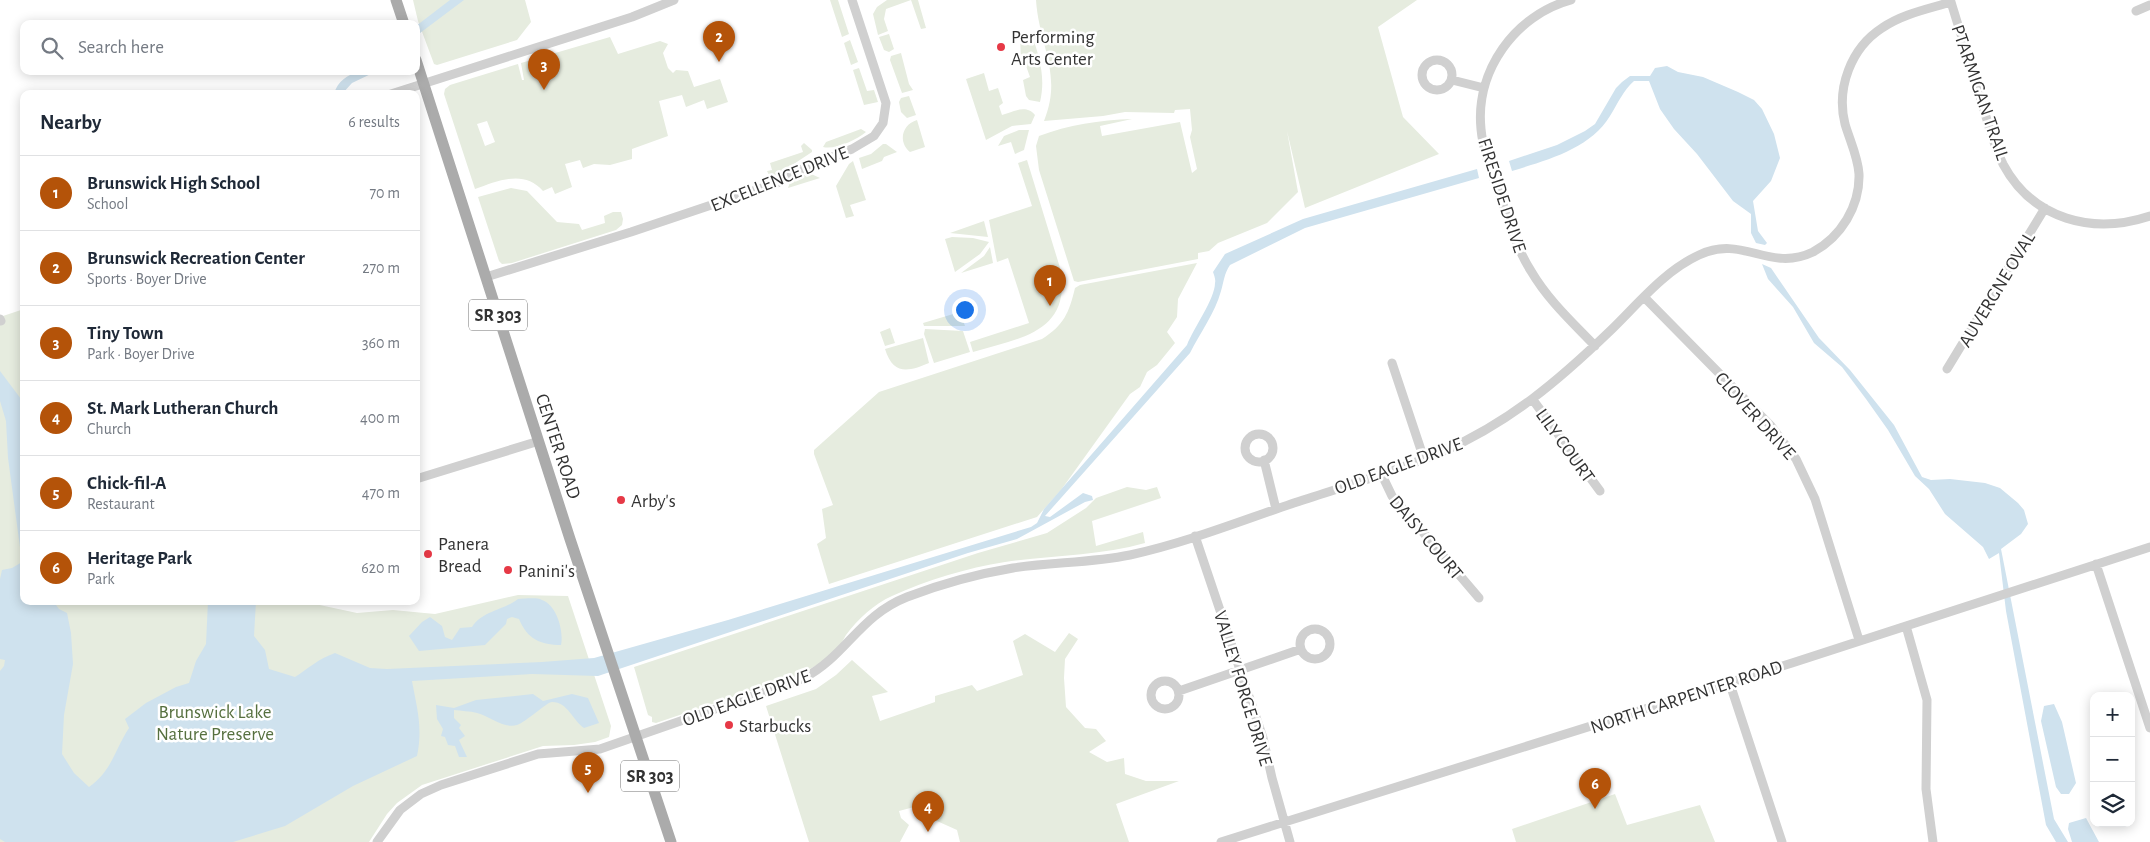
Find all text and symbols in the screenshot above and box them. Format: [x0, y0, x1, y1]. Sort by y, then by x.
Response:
search box [20, 20, 420, 75]
pin: 2 [703, 21, 735, 62]
street label: PTARMIGAN TRAIL [1948, 22, 2012, 163]
place label: Performing Arts Center [1011, 28, 1095, 69]
icon: search [38, 34, 66, 62]
text: Search here [78, 38, 164, 57]
marker: Performing Arts Center [995, 41, 1007, 53]
pin: 3 [528, 49, 560, 90]
text: Nearby [40, 112, 101, 133]
text: 6 results [348, 114, 400, 130]
street label: FIRESIDE DRIVE [1474, 136, 1529, 255]
street label: EXCELLENCE DRIVE [708, 143, 851, 216]
text: Brunswick High School [87, 174, 260, 193]
text: 1 [53, 185, 59, 201]
text: 70 m [369, 185, 400, 201]
text: School [87, 196, 128, 212]
street label: AUVERGNE OVAL [1956, 229, 2039, 351]
text: Brunswick Recreation Center [87, 249, 305, 268]
text: 2 [52, 260, 60, 276]
text: 270 m [362, 260, 400, 276]
pin: 1 [1034, 265, 1066, 306]
text: Sports · Boyer Drive [87, 271, 207, 287]
your location [952, 297, 978, 323]
road number: SR 303 [469, 300, 527, 330]
text: Tiny Town [87, 324, 163, 343]
text: 3 [53, 335, 59, 351]
text: 360 m [362, 335, 400, 351]
text: Park · Boyer Drive [87, 346, 195, 362]
street label: CLOVER DRIVE [1711, 369, 1799, 463]
street label: CENTER ROAD [532, 392, 583, 501]
text: St. Mark Lutheran Church [87, 399, 278, 418]
street label: LILY COURT [1532, 405, 1598, 486]
text: 4 [52, 410, 60, 426]
text: 400 m [360, 410, 400, 426]
text: Church [87, 421, 131, 437]
street label: OLD EAGLE DRIVE [1332, 435, 1465, 498]
text: Chick-fil-A [87, 474, 166, 493]
text: 5 [53, 485, 59, 501]
text: 470 m [362, 485, 400, 501]
place label: Arby's [631, 492, 676, 511]
street label: DAISY COURT [1385, 492, 1466, 584]
marker: Arby's [615, 494, 627, 506]
text: Restaurant [87, 496, 155, 512]
place label: Panera Bread [438, 535, 489, 576]
marker: Panera Bread [422, 548, 434, 560]
text: Heritage Park [87, 549, 192, 568]
text: 6 [52, 560, 60, 576]
text: 620 m [361, 560, 400, 576]
place label: Panini's [518, 562, 575, 581]
marker: Panini's [502, 564, 514, 576]
text: Park [87, 571, 115, 587]
street label: VALLEY FORGE DRIVE [1210, 609, 1275, 768]
street label: NORTH CARPENTER ROAD [1588, 657, 1785, 737]
street label: OLD EAGLE DRIVE [680, 667, 813, 730]
map controls [2090, 692, 2135, 827]
button: + [2090, 692, 2135, 737]
park label: Brunswick Lake Nature Preserve [156, 703, 274, 744]
place label: Starbucks [739, 717, 811, 736]
marker: Starbucks [723, 719, 735, 731]
button: − [2090, 737, 2135, 782]
pin: 5 [572, 752, 604, 793]
road number: SR 303 [621, 760, 679, 791]
pin: 6 [1579, 768, 1611, 809]
button: layers [2090, 782, 2135, 827]
pin: 4 [912, 791, 944, 832]

